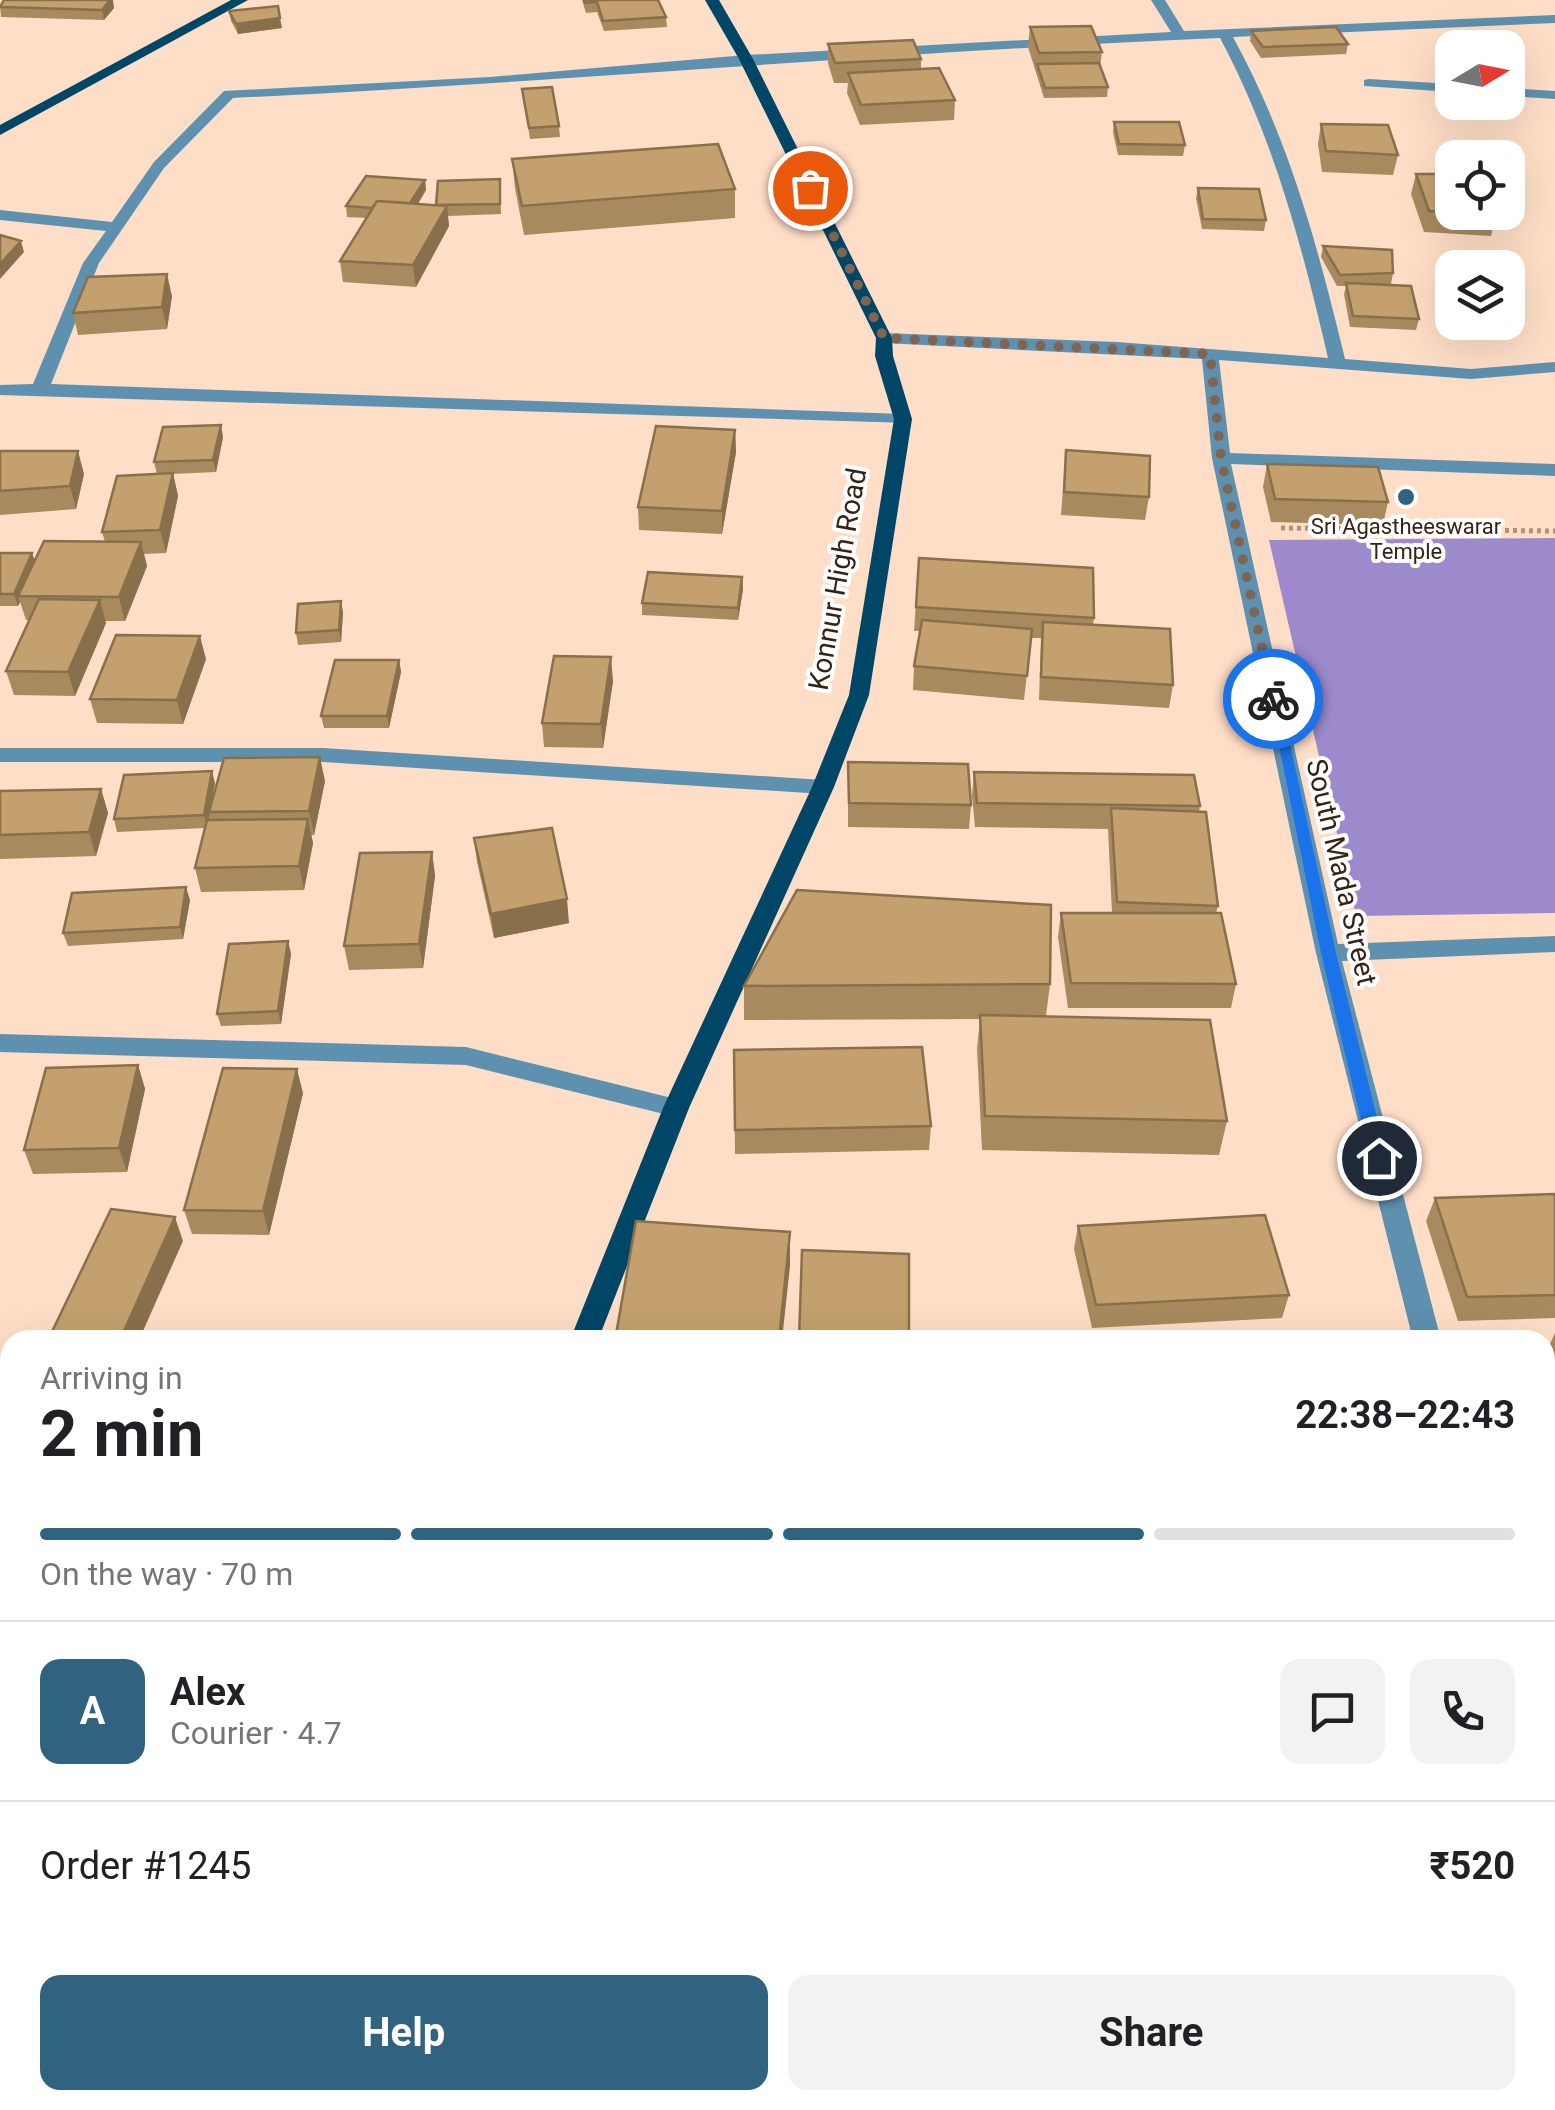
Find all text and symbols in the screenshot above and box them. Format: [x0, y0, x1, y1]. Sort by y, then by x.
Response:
north arrow [1435, 30, 1525, 120]
map controls [1435, 30, 1525, 340]
button: locate [1435, 140, 1525, 230]
pin [768, 146, 853, 231]
icon: bag [783, 161, 838, 216]
button: layers [1435, 250, 1525, 340]
street label: Konnur High Road [802, 465, 873, 693]
marker: Sri Agastheeswarar Temple [1395, 486, 1417, 508]
place label: Sri Agastheeswarar Temple [1311, 514, 1502, 564]
courier [1223, 649, 1323, 749]
icon: bike [1246, 672, 1301, 727]
street label: South Mada Street [1299, 756, 1384, 988]
pin [1337, 1116, 1422, 1201]
icon: home [1352, 1131, 1407, 1186]
text: Arriving in [40, 1359, 183, 1397]
text: 22:38–22:43 [1295, 1393, 1515, 1437]
text: 2 min [40, 1396, 203, 1472]
text: On the way · 70 m [40, 1555, 293, 1593]
button: chat [1280, 1659, 1385, 1764]
button: phone [1410, 1659, 1515, 1764]
text: Alex [170, 1670, 245, 1714]
text: A [80, 1689, 105, 1733]
text: Courier · 4.7 [170, 1714, 342, 1752]
text: Order #1245 [40, 1844, 251, 1888]
text: ₹520 [1430, 1844, 1515, 1888]
button: Help [40, 1975, 768, 2090]
button: Share [788, 1975, 1515, 2090]

